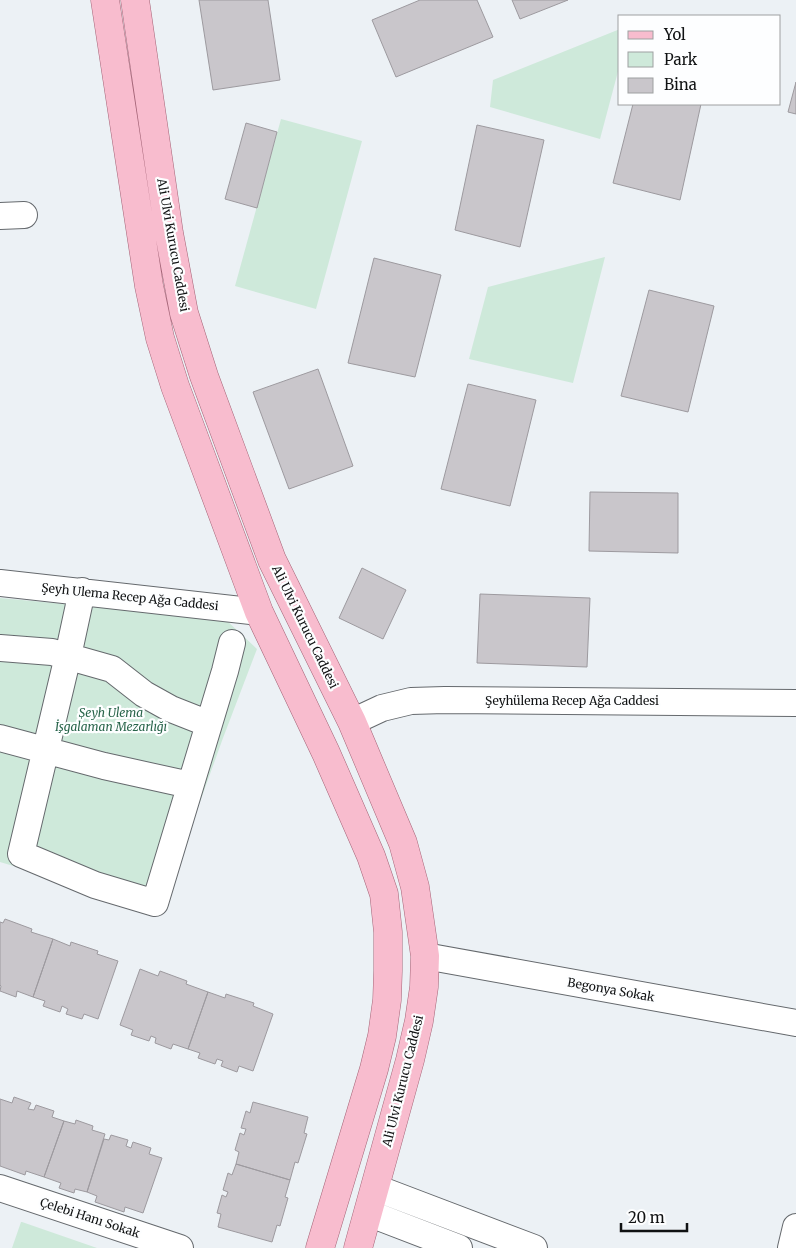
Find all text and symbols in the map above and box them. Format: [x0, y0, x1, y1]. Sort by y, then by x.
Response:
legend [618, 15, 781, 105]
text: Yol [663, 25, 686, 44]
text: Park [664, 50, 698, 69]
text: Bina [664, 75, 697, 94]
street label: Ali Ulvi Kurucu Caddesi [154, 176, 193, 313]
street label: Ali Ulvi Kurucu Caddesi [269, 562, 342, 691]
street label: Şeyh Ulema Recep Ağa Caddesi [41, 580, 220, 613]
street label: Şeyhülema Recep Ağa Caddesi [485, 693, 659, 708]
park label: Şeyh Ulema İşgalaman Mezarlığı [55, 705, 167, 734]
street label: Begonya Sokak [566, 974, 656, 1005]
street label: Ali Ulvi Kurucu Caddesi [379, 1013, 426, 1149]
street label: Çelebi Hanı Sokak [38, 1194, 142, 1241]
scale bar [621, 1200, 687, 1232]
text: 20 m [628, 1208, 665, 1227]

